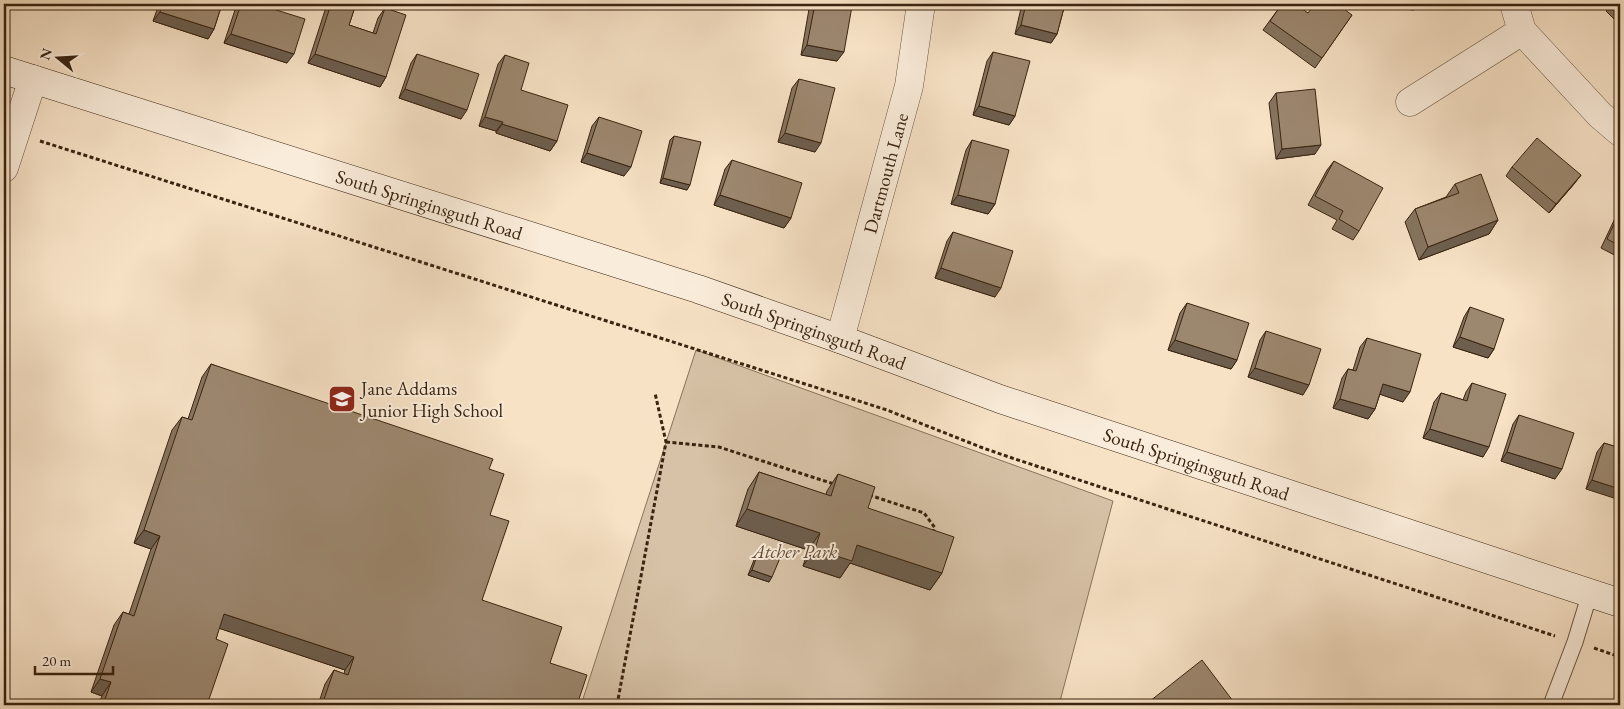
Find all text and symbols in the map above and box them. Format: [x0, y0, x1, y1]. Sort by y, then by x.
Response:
north arrow [32, 32, 82, 82]
text: N [35, 45, 56, 62]
street label: Dartmouth Lane [857, 110, 914, 236]
street label: South Springinsguth Road [333, 164, 526, 246]
street label: South Springinsguth Road [718, 286, 910, 376]
place label: Jane Addams Junior High School [359, 376, 503, 423]
school or university icon: Jane Addams Junior High School [327, 384, 357, 414]
street label: South Springinsguth Road [1100, 422, 1293, 506]
park label: Atcher Park [750, 539, 838, 564]
scale bar [35, 644, 112, 676]
text: 20 m [42, 651, 71, 670]

